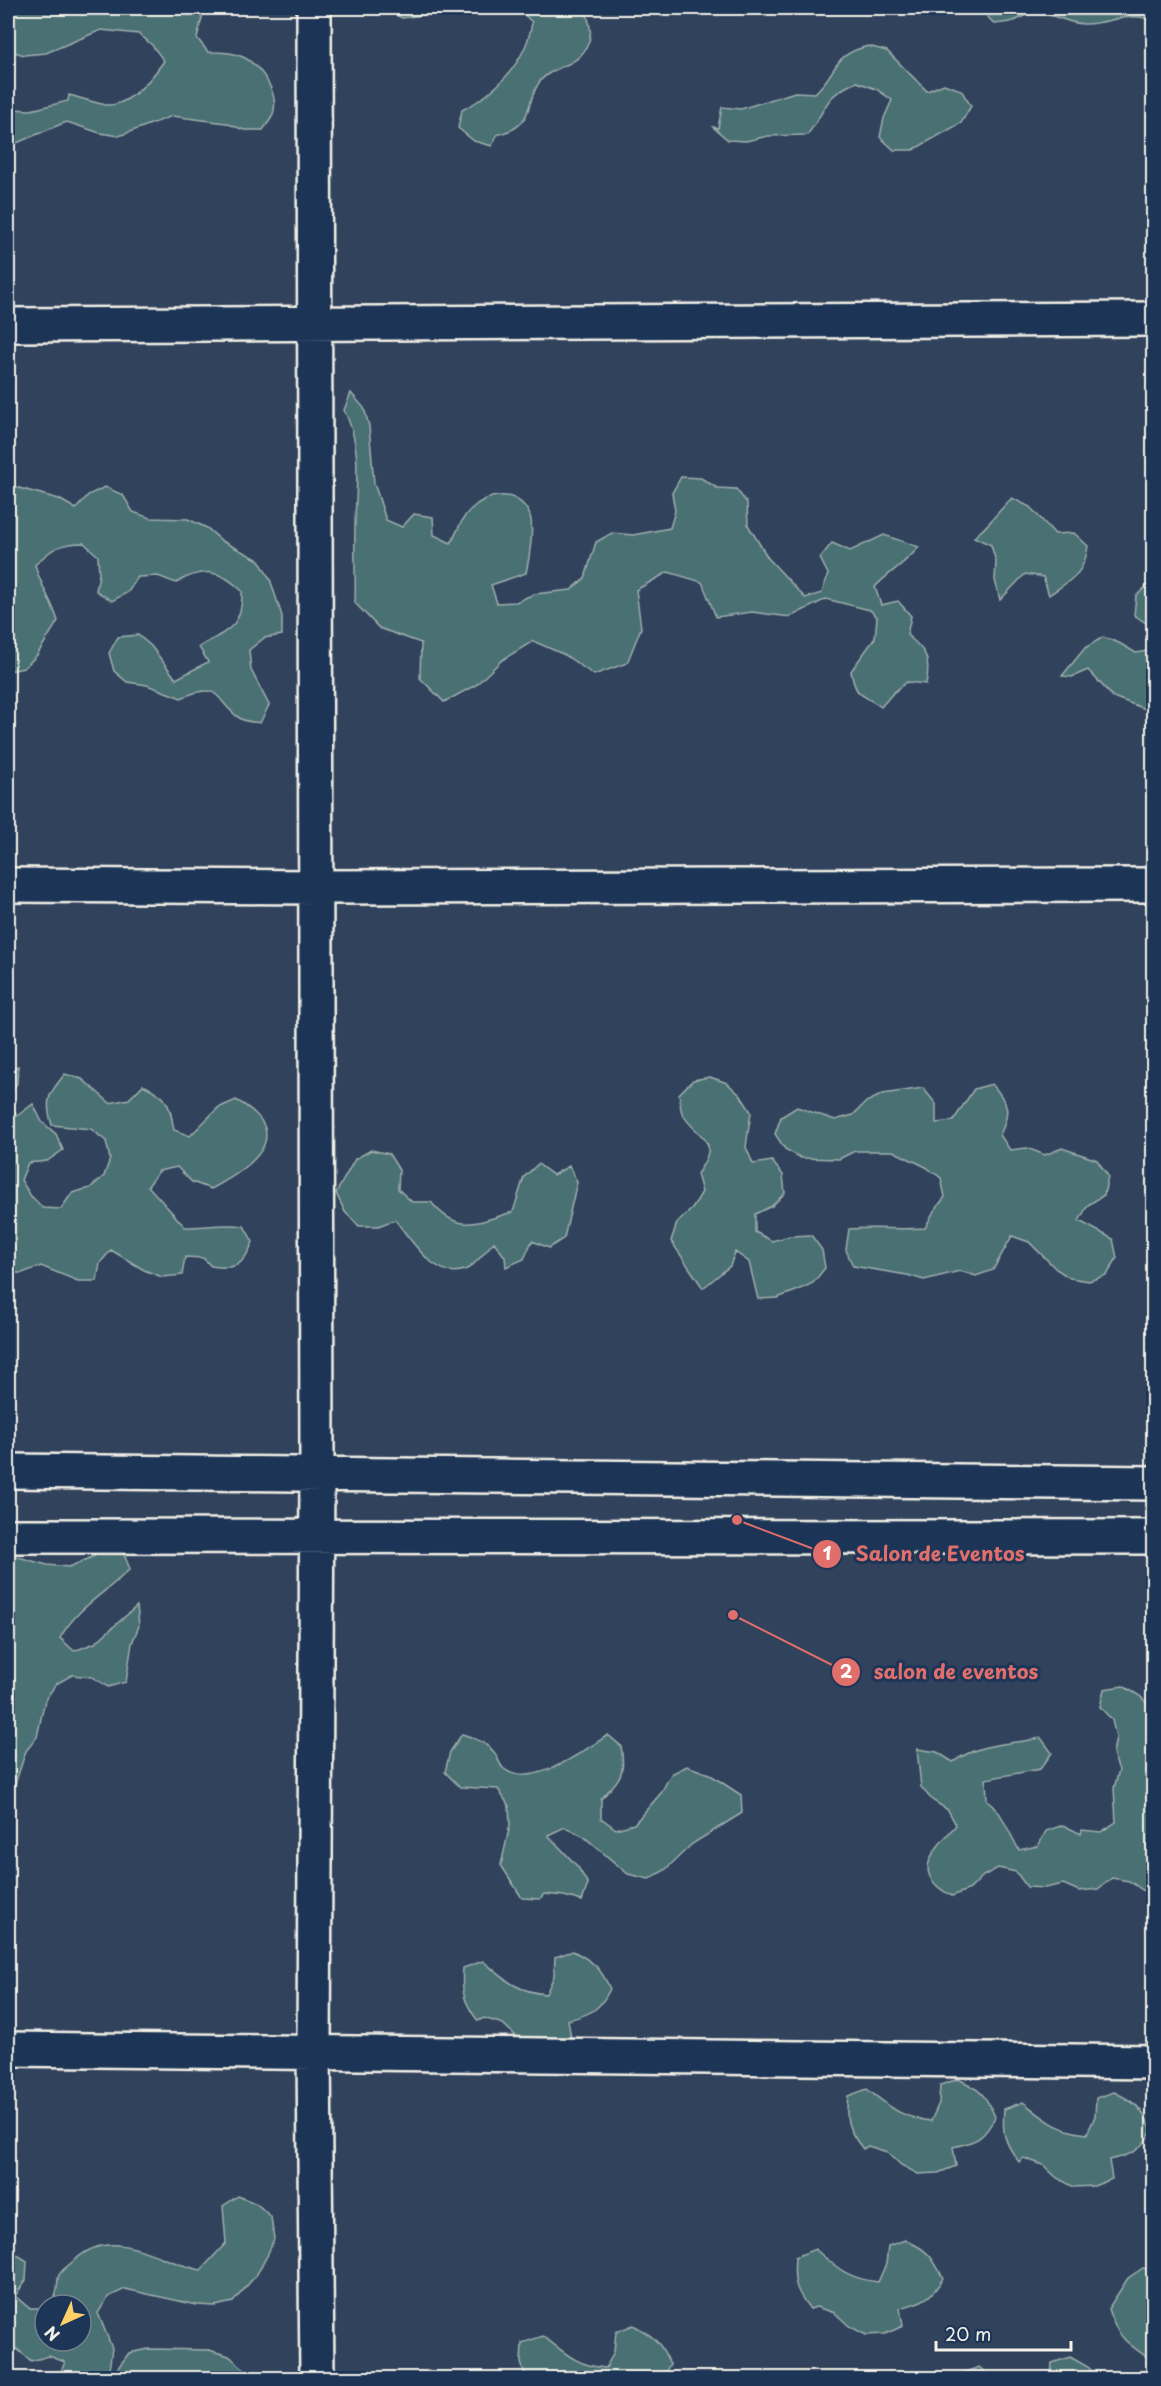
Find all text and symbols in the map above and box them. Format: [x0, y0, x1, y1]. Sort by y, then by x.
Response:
callout: Salon de Eventos [812, 1535, 1037, 1573]
text: Salon de Eventos [856, 1538, 1025, 1568]
text: 1 [823, 1539, 832, 1566]
callout: salon de eventos [831, 1653, 1052, 1691]
text: salon de eventos [874, 1656, 1039, 1686]
text: 2 [840, 1657, 853, 1684]
north arrow [33, 2293, 93, 2353]
scale bar [936, 2314, 1071, 2352]
text: 20 m [945, 2320, 991, 2347]
text: N [39, 2321, 65, 2347]

